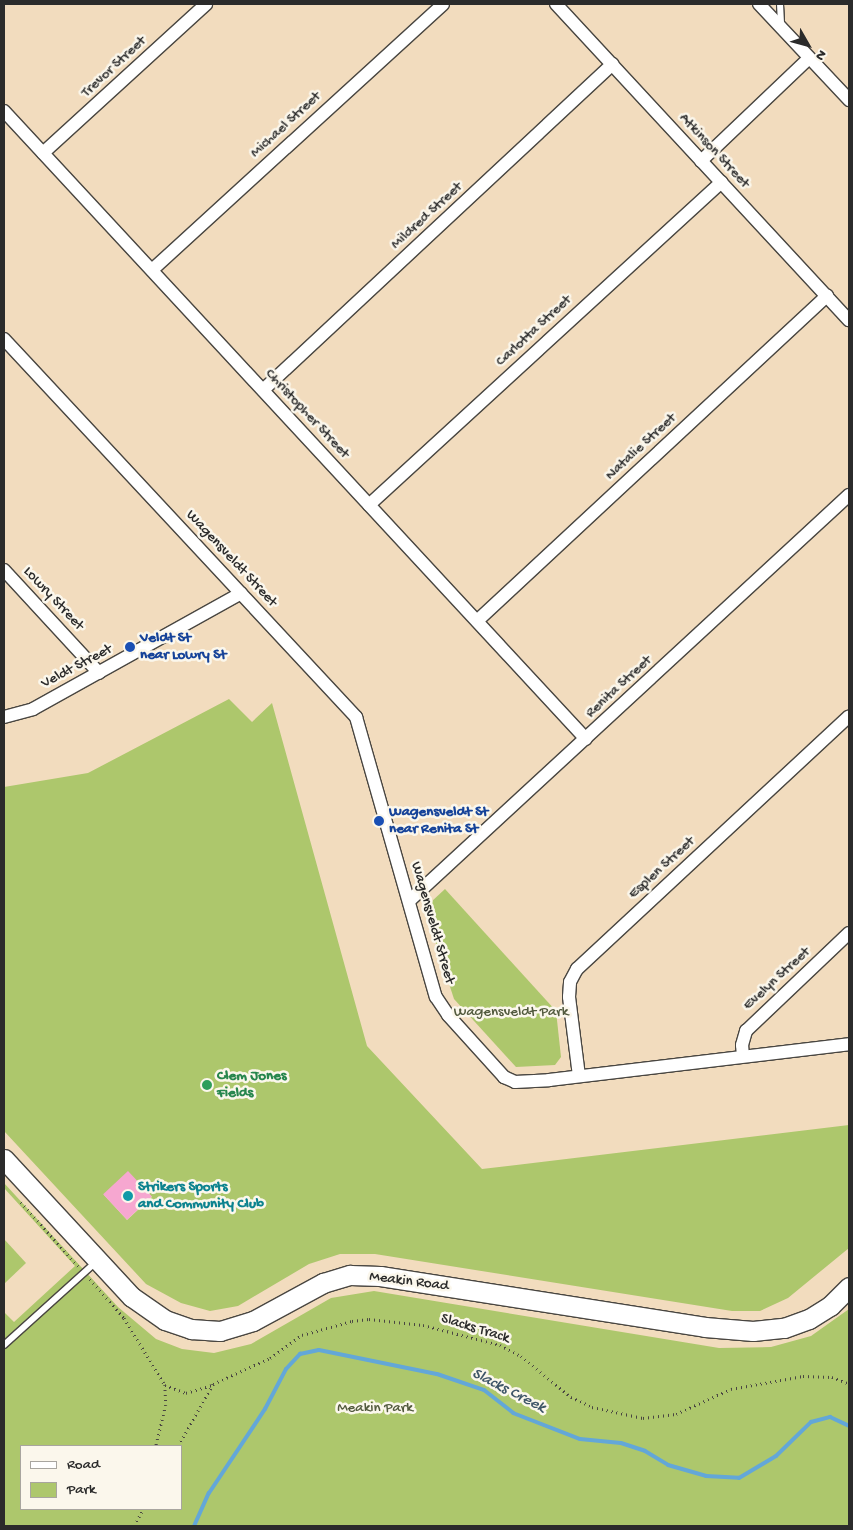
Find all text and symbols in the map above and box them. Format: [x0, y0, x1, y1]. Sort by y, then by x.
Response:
north arrow [783, 20, 833, 70]
street label: Trevor Street [78, 32, 150, 102]
text: N [811, 46, 830, 63]
street label: Michael Street [247, 88, 325, 162]
street label: Atkinson Street [675, 110, 753, 192]
street label: Mildred Street [388, 178, 466, 254]
street label: Carlotta Street [492, 291, 576, 371]
street label: Christopher Street [261, 365, 353, 463]
street label: Natalie Street [602, 410, 680, 484]
street label: Wagensveldt Street [181, 507, 281, 611]
street label: Lowry Street [19, 563, 87, 635]
place label: Veldt St near Lowry St [140, 629, 226, 664]
street label: Veldt Street [38, 641, 116, 693]
marker: Veldt St near Lowry St [124, 641, 136, 653]
street label: Renita Street [582, 652, 656, 722]
place label: Wagensveldt St near Renita St [389, 803, 488, 838]
marker: Wagensveldt St near Renita St [373, 815, 385, 827]
street label: Esplen Street [625, 833, 699, 903]
street label: Wagensveldt Street [406, 860, 458, 986]
street label: Evelyn Street [740, 943, 814, 1015]
park label: Wagensveldt Park [454, 1004, 568, 1022]
place label: Clem Jones Fields [217, 1067, 286, 1102]
marker: Clem Jones Fields [201, 1079, 213, 1091]
place label: Strikers Sports and Community Club [138, 1178, 264, 1213]
marker: Strikers Sports and Community Club [122, 1190, 134, 1202]
street label: Meakin Road [368, 1268, 450, 1296]
street label: Slacks Track [439, 1310, 511, 1348]
water label: Slacks Creek [468, 1365, 548, 1419]
park label: Meakin Park [337, 1400, 413, 1418]
legend [20, 1445, 182, 1510]
text: Road [67, 1456, 100, 1474]
text: Park [67, 1481, 96, 1499]

